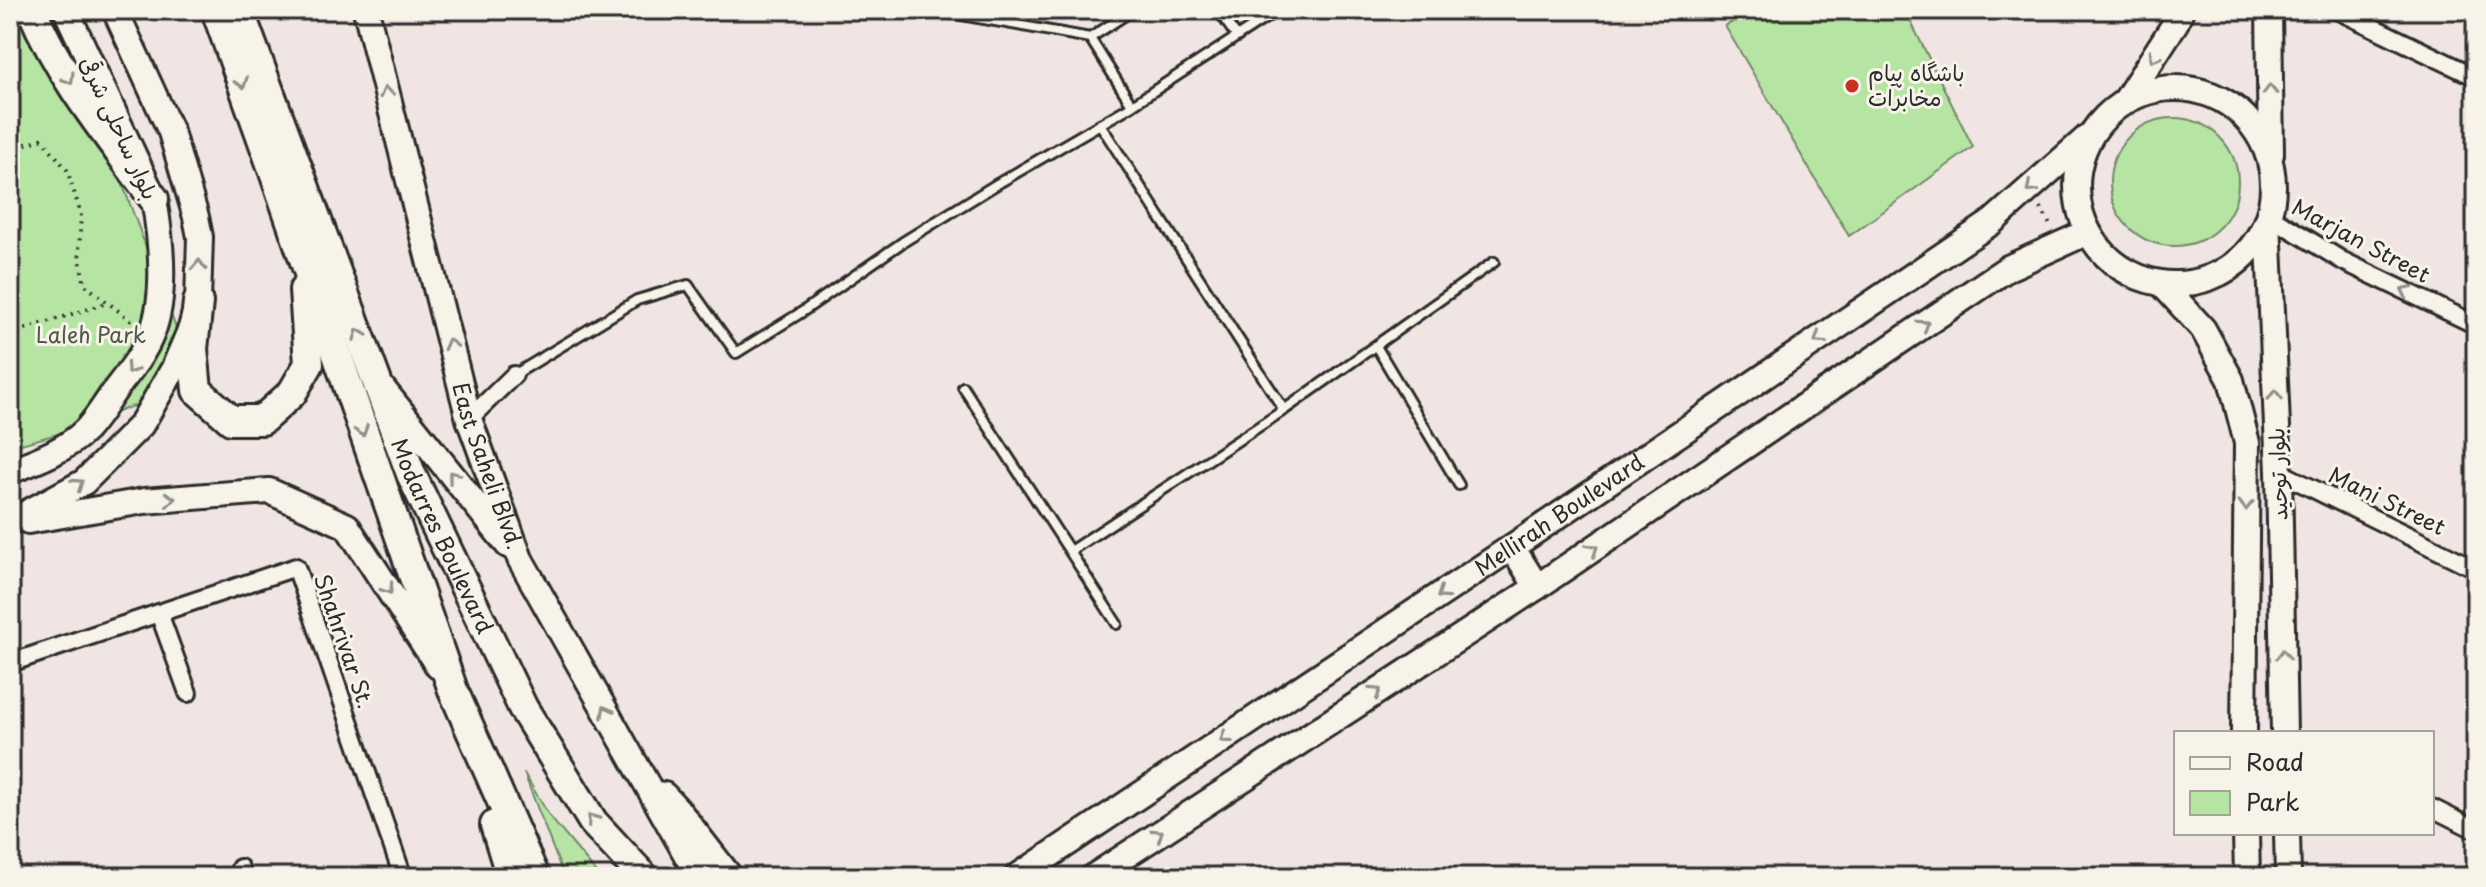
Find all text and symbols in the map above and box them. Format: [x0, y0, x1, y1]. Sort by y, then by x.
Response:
one-way arrow [2148, 48, 2163, 63]
street label: بلوار ساحلی شرقی [73, 50, 168, 205]
place label: باشگاه پیام مخابرات [1868, 55, 1965, 113]
one-way arrow [59, 70, 74, 85]
one-way arrow [232, 76, 249, 90]
marker: باشگاه پیام مخابرات [1843, 77, 1861, 95]
one-way arrow [2262, 83, 2279, 96]
one-way arrow [378, 85, 395, 99]
one-way arrow [2025, 178, 2040, 192]
street label: Marjan Street [2287, 189, 2437, 290]
one-way arrow [190, 258, 207, 271]
one-way arrow [2399, 285, 2414, 301]
park label: Laleh Park [36, 317, 146, 350]
one-way arrow [1915, 319, 1930, 334]
one-way arrow [352, 328, 369, 342]
one-way arrow [1814, 329, 1828, 344]
one-way arrow [443, 337, 460, 351]
one-way arrow [125, 360, 140, 374]
street label: East Saheli Blvd. [445, 379, 533, 553]
one-way arrow [2267, 388, 2284, 401]
one-way arrow [353, 423, 369, 437]
street label: بلوار توحید [2258, 427, 2295, 521]
street label: Modarres Boulevard [384, 433, 503, 638]
street label: Mellirah Boulevard [1467, 444, 1650, 583]
street label: Mani Street [2324, 457, 2452, 542]
one-way arrow [449, 471, 463, 486]
one-way arrow [69, 479, 84, 494]
one-way arrow [164, 491, 177, 508]
one-way arrow [2237, 499, 2255, 512]
one-way arrow [1584, 544, 1598, 559]
street label: Shahrivar St. [307, 569, 384, 712]
one-way arrow [378, 580, 393, 595]
one-way arrow [1436, 584, 1450, 599]
one-way arrow [2274, 648, 2291, 661]
one-way arrow [1367, 687, 1381, 702]
one-way arrow [600, 705, 616, 720]
one-way arrow [1220, 728, 1234, 743]
legend [2174, 731, 2434, 835]
text: Road [2246, 743, 2304, 779]
text: Park [2246, 783, 2300, 819]
one-way arrow [587, 813, 602, 828]
one-way arrow [1149, 829, 1164, 844]

